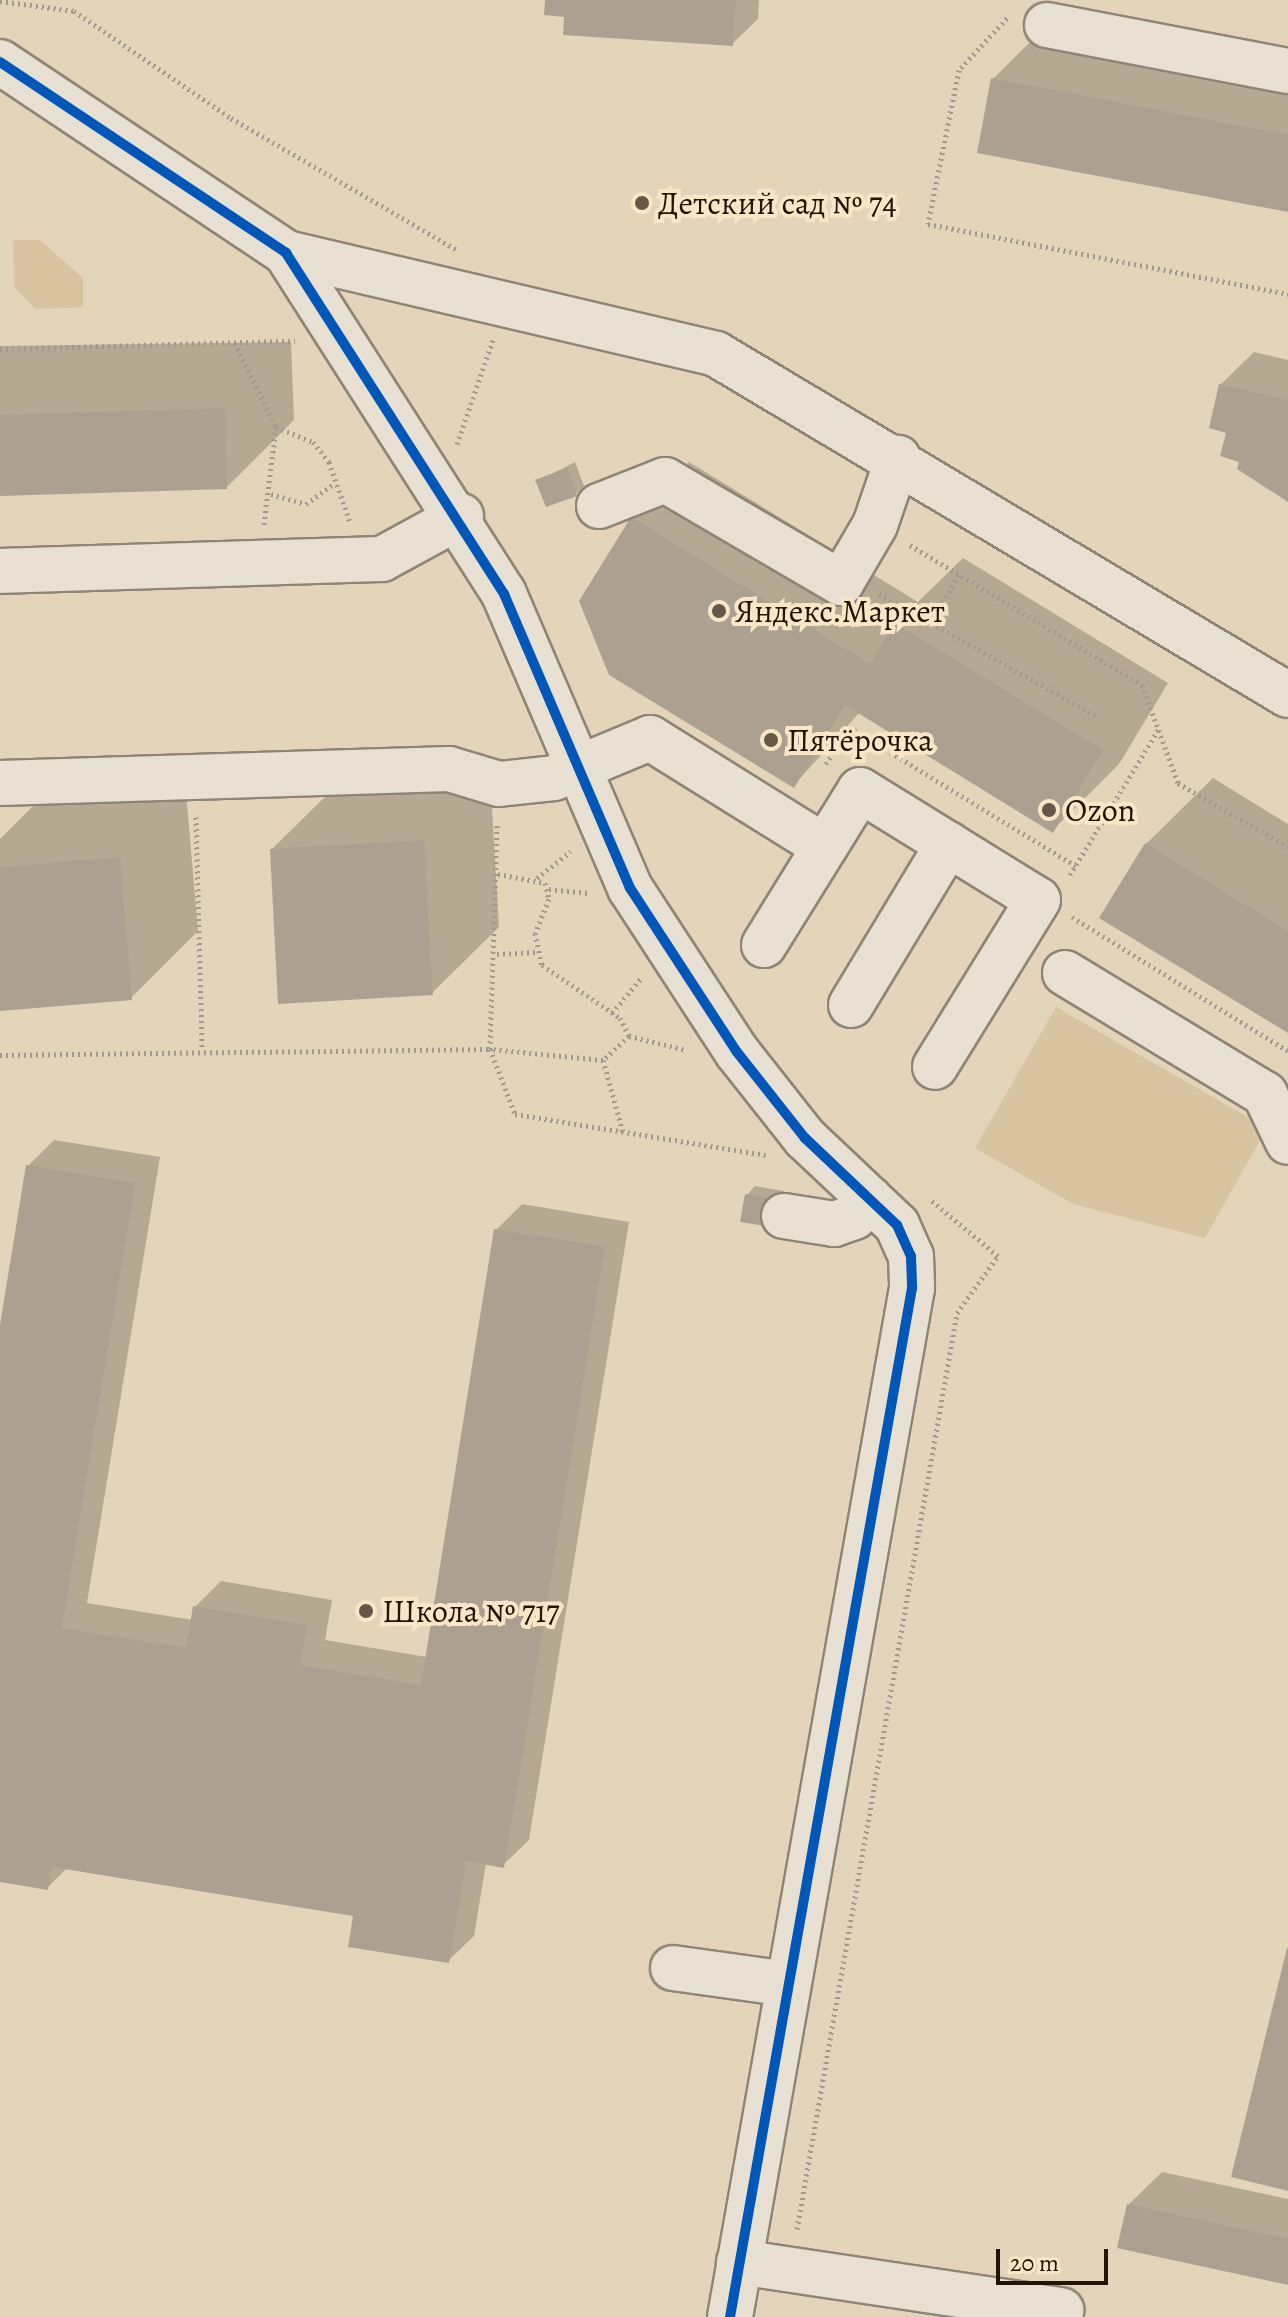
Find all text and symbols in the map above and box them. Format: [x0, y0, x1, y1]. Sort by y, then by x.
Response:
place label: Детский сад № 74 [658, 184, 897, 222]
marker: Детский сад № 74 [633, 194, 651, 212]
place label: Яндекс.Маркет [735, 592, 945, 630]
marker: Яндекс.Маркет [710, 602, 728, 620]
place label: Пятёрочка [787, 721, 933, 759]
marker: Пятёрочка [762, 731, 780, 749]
place label: Ozon [1065, 791, 1135, 829]
marker: Ozon [1040, 801, 1058, 819]
place label: Школа № 717 [382, 1592, 560, 1630]
marker: Школа № 717 [357, 1602, 375, 1620]
scale bar [1000, 2233, 1112, 2283]
text: 20 m [1010, 2247, 1059, 2279]

